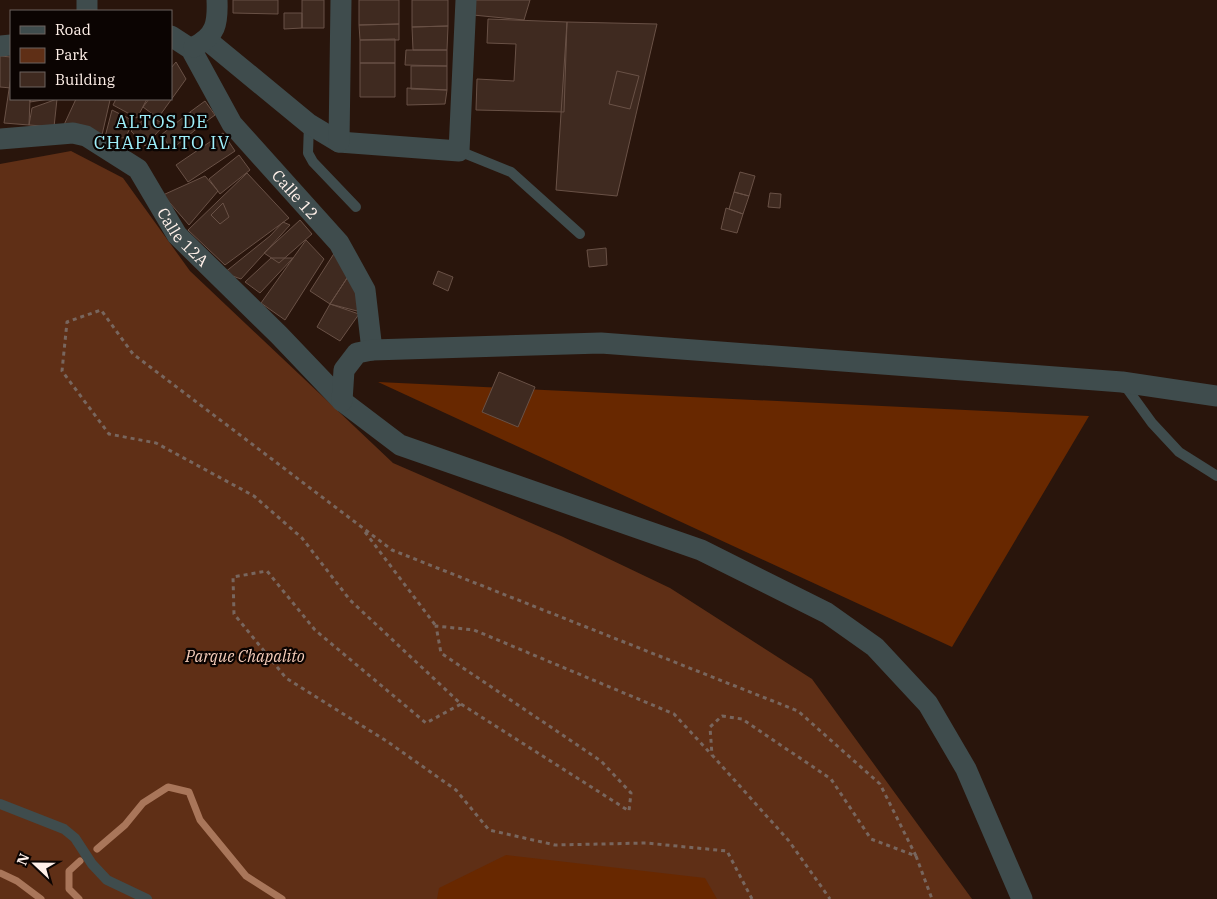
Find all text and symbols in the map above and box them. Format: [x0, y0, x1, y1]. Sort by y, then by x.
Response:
legend [10, 10, 172, 100]
text: Road [55, 20, 91, 39]
text: Park [55, 45, 88, 64]
text: Building [55, 70, 115, 89]
district label: ALTOS DE CHAPALITO IV [94, 110, 230, 154]
street label: Calle 12 [268, 165, 323, 223]
street label: Calle 12A [153, 204, 213, 271]
park label: Parque Chapalito [184, 646, 305, 666]
north arrow [10, 839, 60, 889]
text: N [13, 851, 33, 868]

